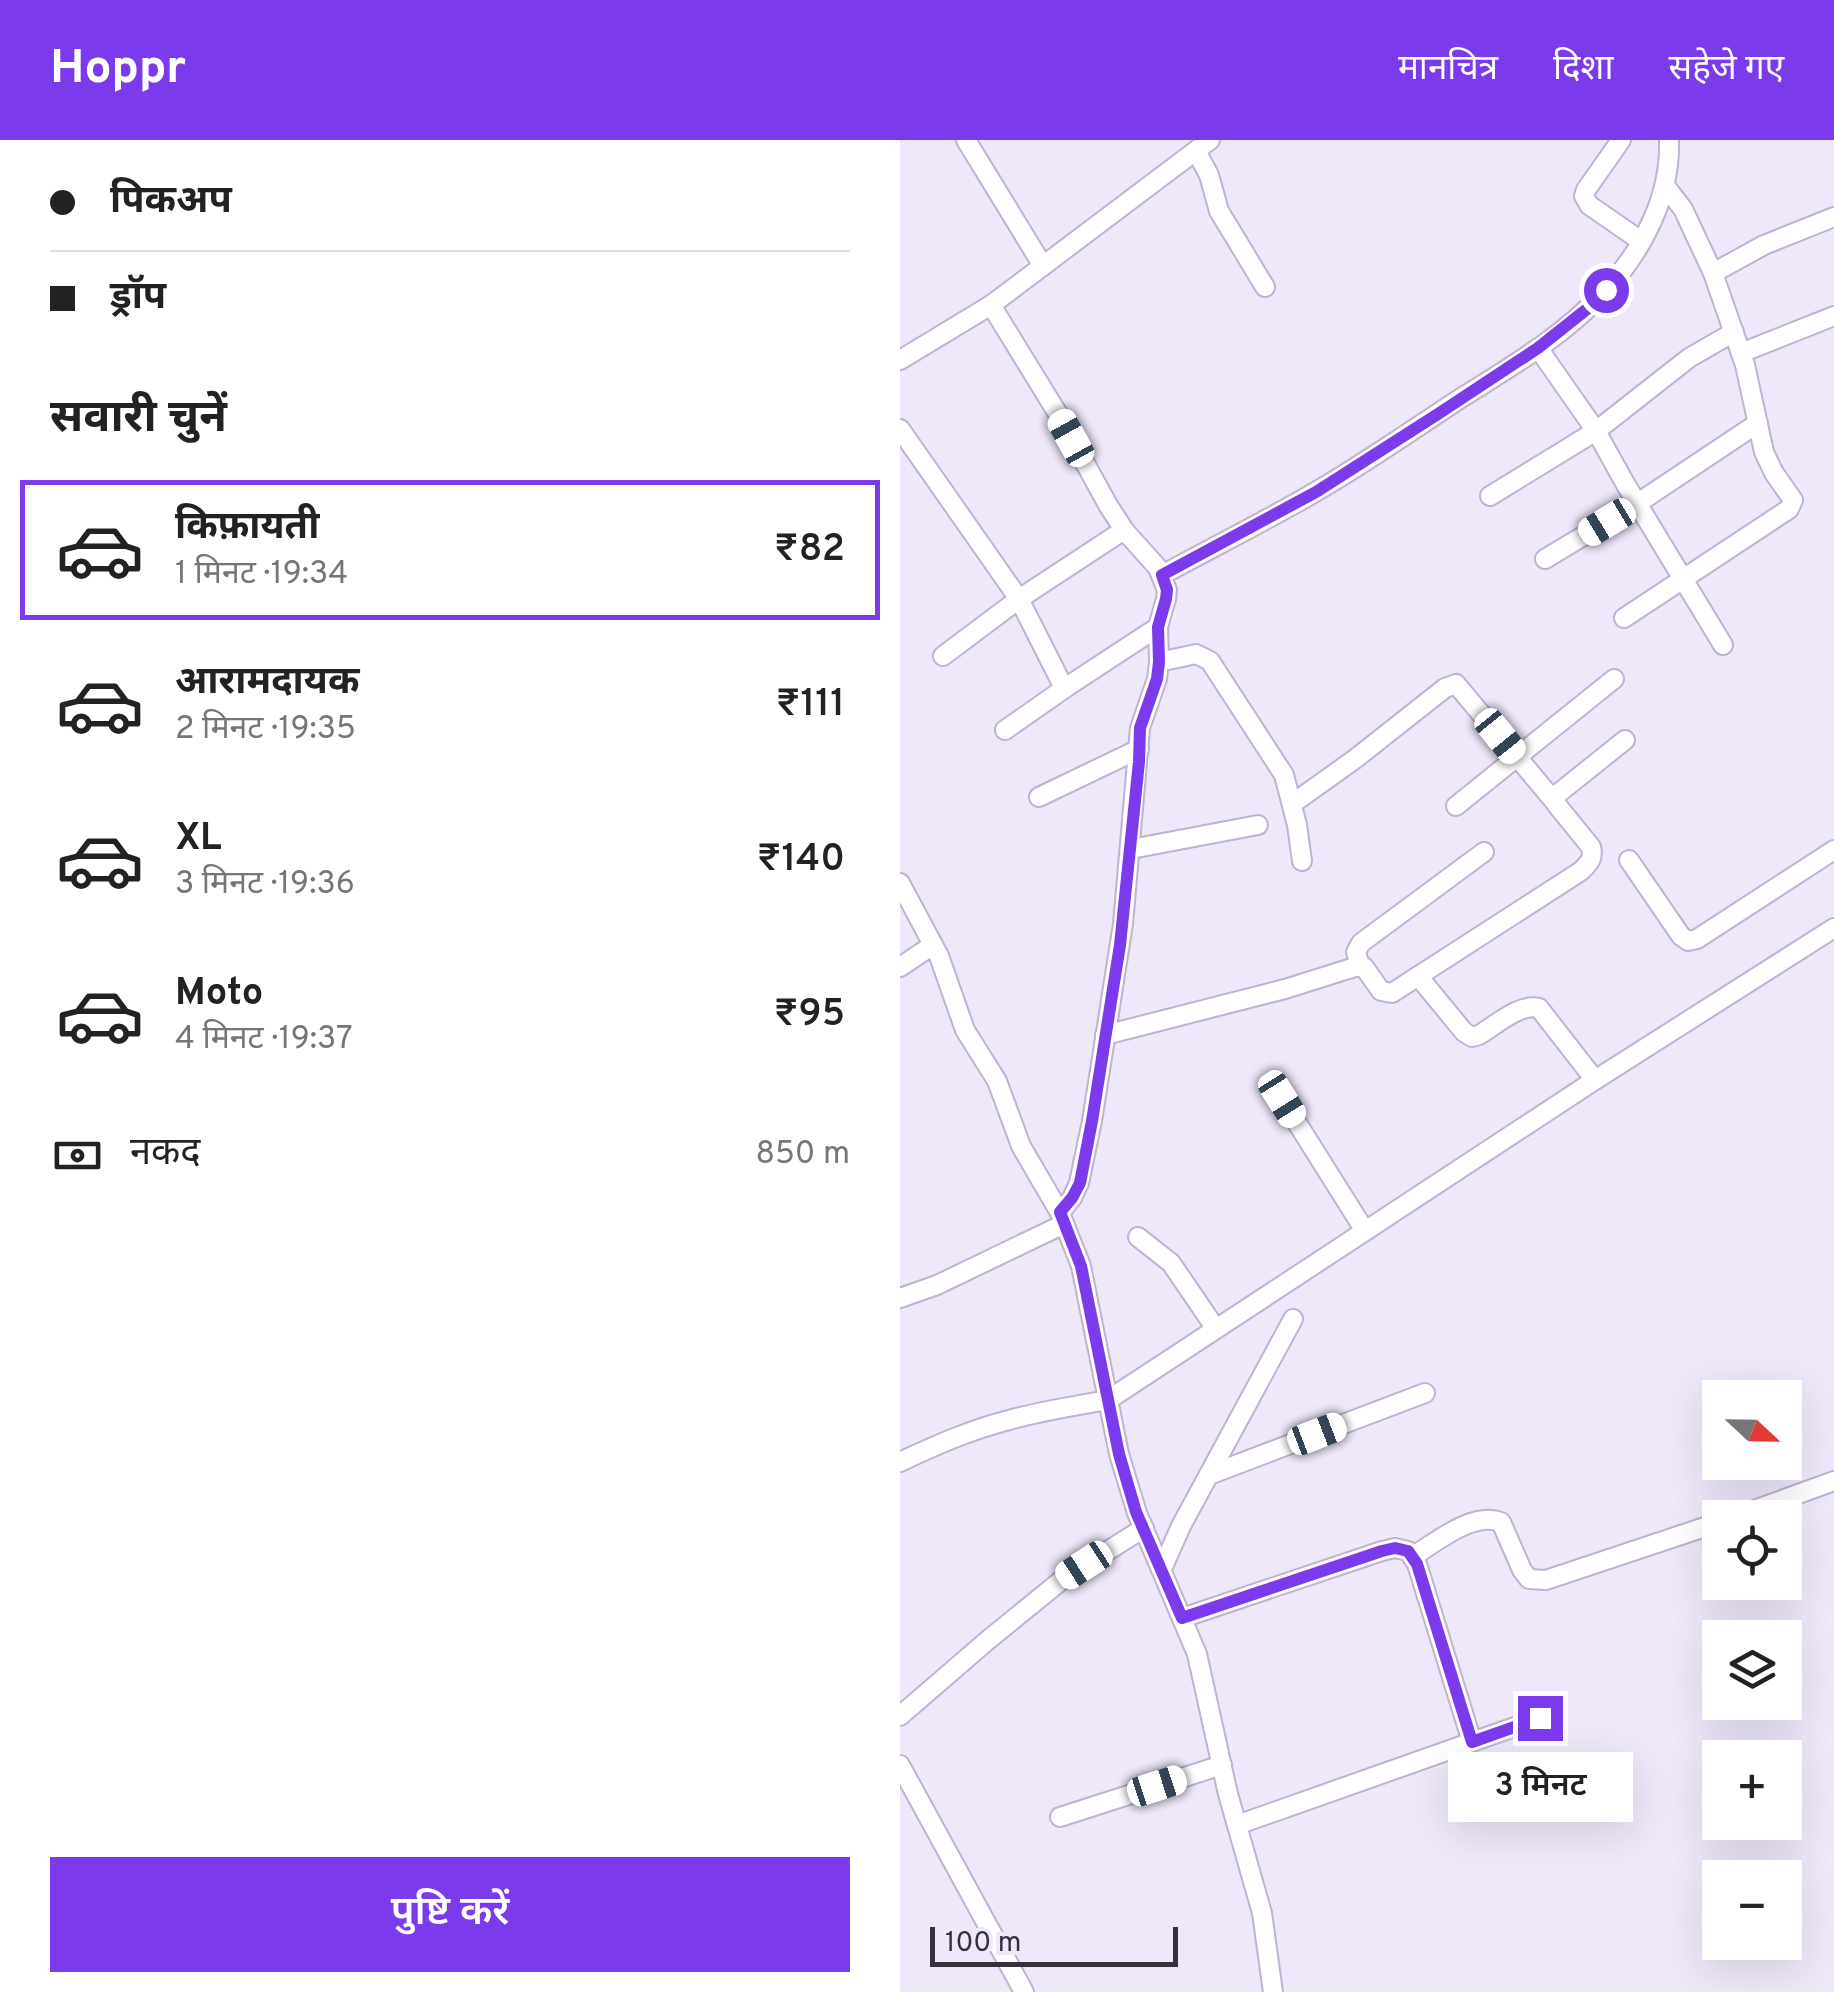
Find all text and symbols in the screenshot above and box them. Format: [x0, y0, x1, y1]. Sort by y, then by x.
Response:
text: Hoppr [50, 40, 186, 100]
text: मानचित्र [1398, 48, 1498, 92]
text: दिशा [1553, 48, 1613, 92]
text: सहेजे गए [1668, 48, 1784, 92]
text: पिकअप [110, 178, 232, 227]
route start [1584, 268, 1629, 313]
text: ड्रॉप [110, 274, 166, 323]
text: सवारी चुनें [50, 391, 227, 448]
car [1043, 404, 1099, 472]
car [1574, 494, 1640, 550]
text: किफ़ायती [175, 504, 319, 553]
icon: car [55, 505, 145, 595]
text: ₹82 [774, 526, 845, 575]
text: 1 मिनट · 19:34 [175, 555, 348, 595]
text: आरामदायक [175, 659, 359, 708]
icon: car [55, 660, 145, 750]
text: ₹111 [776, 681, 845, 730]
car [1469, 703, 1531, 769]
text: 2 मिनट · 19:35 [175, 710, 356, 750]
icon: car [55, 815, 145, 905]
text: XL [175, 815, 222, 864]
text: ₹140 [757, 836, 845, 885]
text: 3 मिनट · 19:36 [175, 865, 355, 905]
icon: car [55, 970, 145, 1060]
text: Moto [175, 970, 263, 1019]
text: ₹95 [774, 991, 845, 1040]
text: 4 मिनट · 19:37 [175, 1020, 353, 1060]
car [1253, 1066, 1311, 1132]
icon: cash [50, 1128, 105, 1183]
text: नकद [130, 1130, 200, 1179]
text: 850 m [755, 1135, 850, 1175]
north arrow [1702, 1380, 1802, 1480]
map controls [1702, 1380, 1802, 1960]
car [1284, 1409, 1350, 1459]
button: locate [1702, 1500, 1802, 1600]
car [1051, 1536, 1117, 1594]
button: layers [1702, 1620, 1802, 1720]
route end [1518, 1696, 1563, 1741]
button: + [1702, 1740, 1802, 1840]
callout: 3 मिनट [1448, 1753, 1632, 1823]
car [1124, 1762, 1190, 1810]
text: 3 मिनट [1494, 1767, 1587, 1807]
button: पुष्टि करें [50, 1857, 850, 1972]
button: − [1702, 1860, 1802, 1960]
scale bar [930, 1922, 1178, 1966]
text: 100 m [945, 1926, 1021, 1962]

